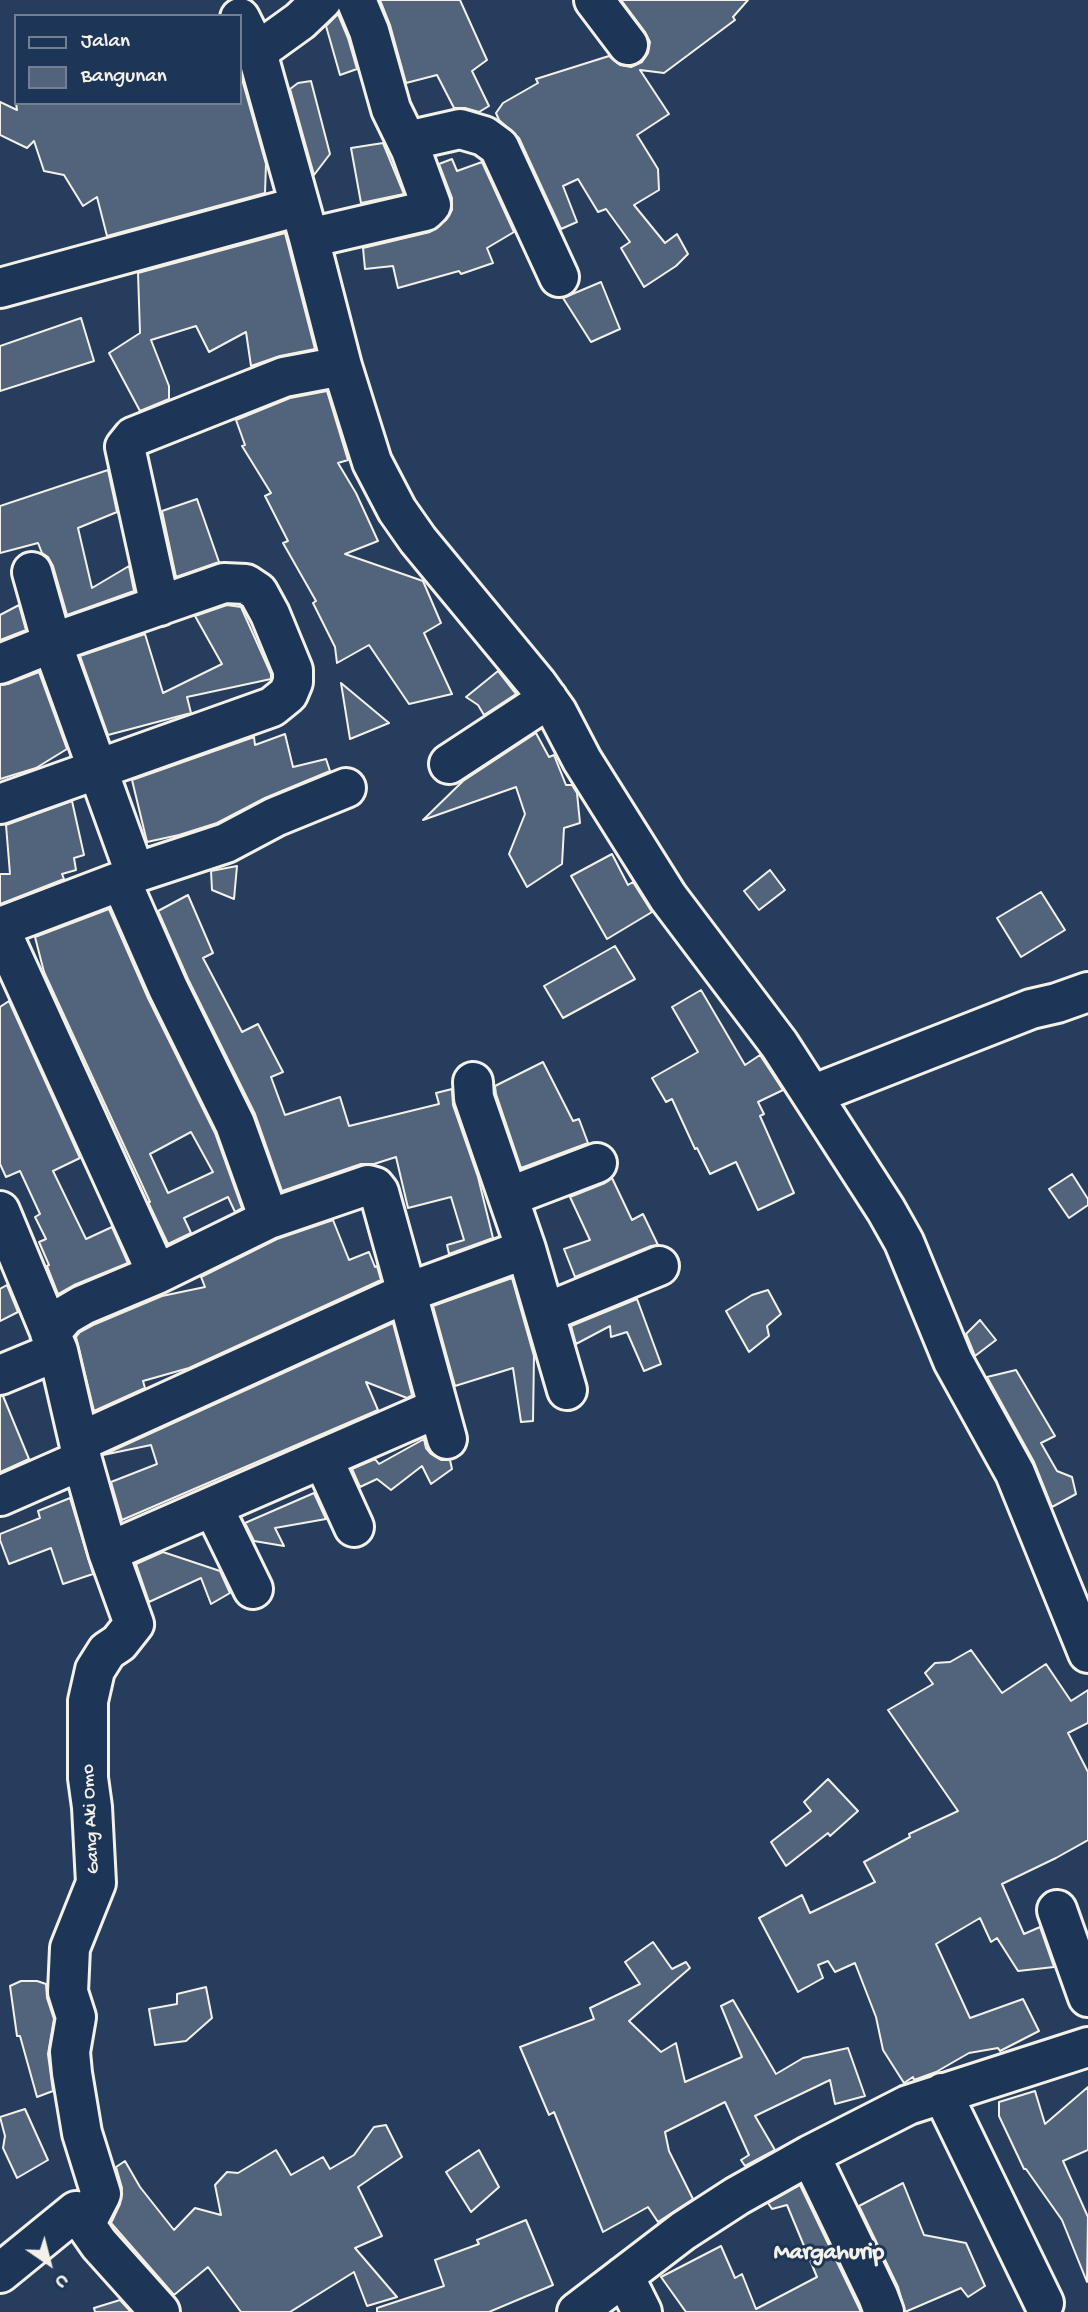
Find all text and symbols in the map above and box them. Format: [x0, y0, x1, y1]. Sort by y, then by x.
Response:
legend [14, 14, 242, 105]
text: Jalan [81, 30, 130, 55]
text: Bangunan [81, 65, 167, 90]
street label: Gang Aki Omo [78, 1764, 106, 1874]
north arrow [14, 2228, 84, 2298]
district label: Margahurip [774, 2240, 884, 2268]
text: U [50, 2268, 72, 2293]

